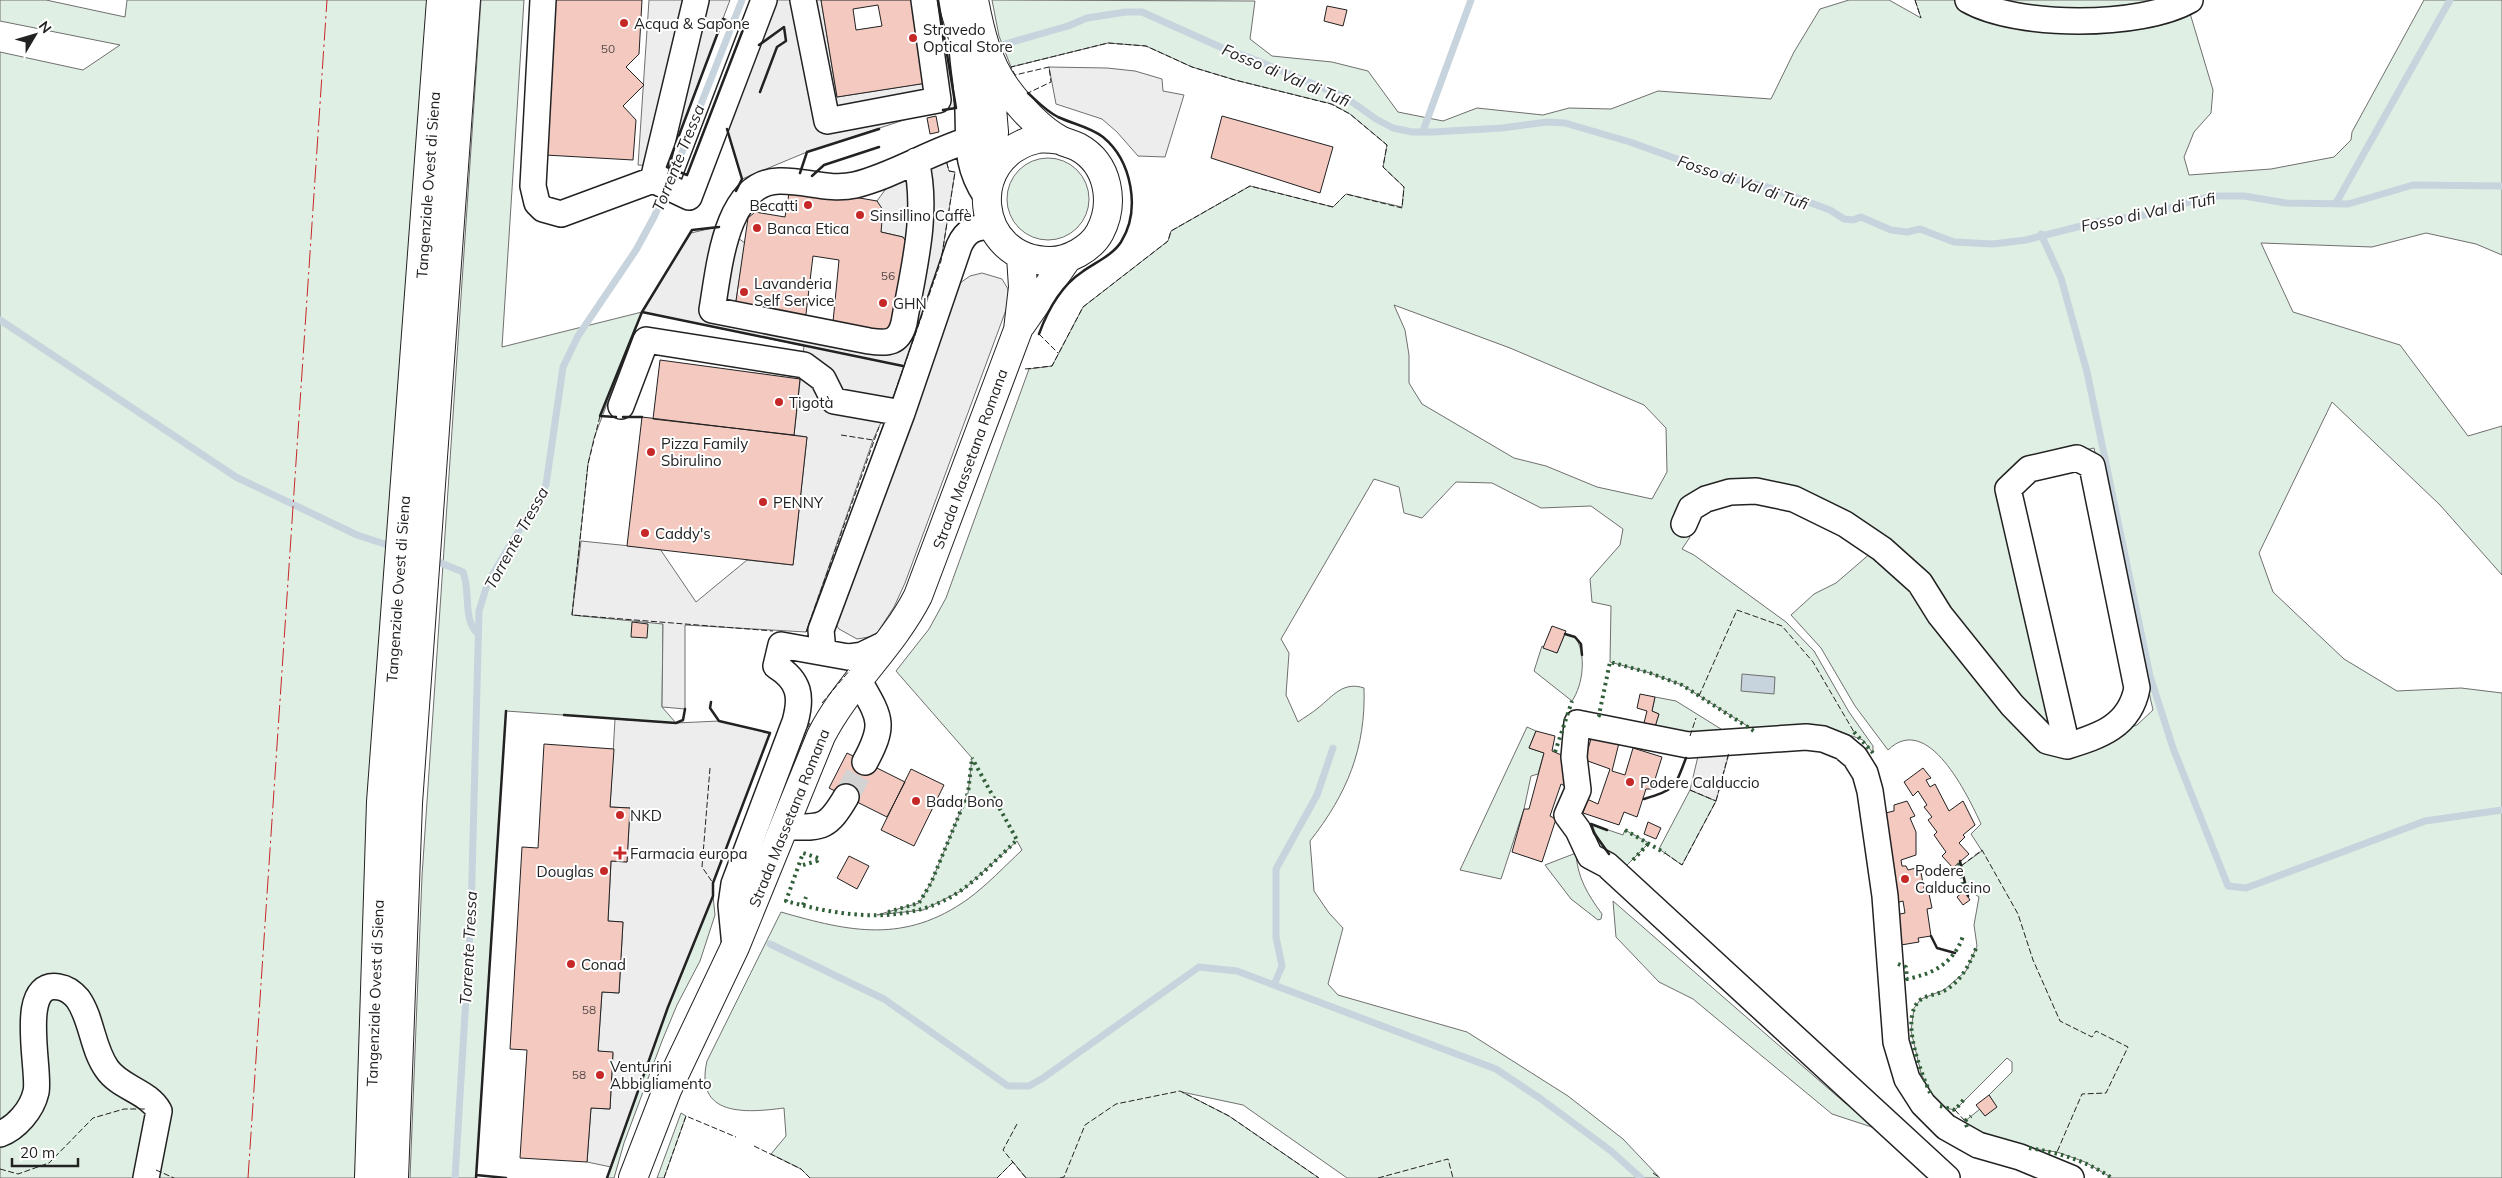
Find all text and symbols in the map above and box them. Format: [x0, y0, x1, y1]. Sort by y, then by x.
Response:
north arrow [10, 10, 60, 60]
place label: Acqua & Sapone [634, 14, 750, 33]
text: N [35, 17, 56, 37]
marker: Acqua & Sapone [618, 17, 630, 29]
place label: Stravedo Optical Store [923, 20, 1013, 56]
marker: Stravedo Optical Store [907, 32, 919, 44]
water label: Fosso di Val di Tufi [1219, 39, 1354, 111]
house number: 50 [601, 41, 615, 56]
street label: Tangenziale Ovest di Siena [412, 91, 444, 279]
water label: Torrente Tressa [647, 101, 709, 215]
water label: Fosso di Val di Tufi [1675, 150, 1812, 214]
water label: Fosso di Val di Tufi [2079, 188, 2218, 236]
place label: Becatti [749, 196, 798, 215]
marker: Becatti [802, 199, 814, 211]
place label: Sinsillino Caffè [870, 206, 972, 225]
marker: Sinsillino Caffè [854, 209, 866, 221]
place label: Banca Etica [767, 219, 849, 238]
marker: Banca Etica [751, 222, 763, 234]
house number: 56 [881, 268, 895, 283]
place label: Lavanderia Self Service [754, 274, 834, 310]
marker: Lavanderia Self Service [738, 286, 750, 298]
place label: GHN [893, 294, 927, 313]
marker: GHN [877, 297, 889, 309]
street label: Strada Massetana Romana [929, 366, 1011, 552]
place label: Tigotà [789, 393, 833, 412]
marker: Tigotà [773, 396, 785, 408]
place label: Pizza Family Sbirulino [661, 434, 748, 470]
marker: Pizza Family Sbirulino [645, 446, 657, 458]
water label: Torrente Tressa [480, 483, 553, 593]
place label: PENNY [773, 493, 824, 512]
street label: Tangenziale Ovest di Siena [382, 495, 414, 683]
marker: PENNY [757, 496, 769, 508]
place label: Caddy's [655, 524, 711, 543]
marker: Caddy's [639, 527, 651, 539]
street label: Strada Massetana Romana [745, 726, 833, 910]
place label: Podere Calduccio [1640, 773, 1760, 792]
marker: Podere Calduccio [1624, 776, 1636, 788]
place label: Bada Bono [926, 792, 1003, 811]
marker: Bada Bono [910, 795, 922, 807]
place label: NKD [630, 806, 662, 825]
marker: NKD [614, 809, 626, 821]
place label: Farmacia europa [630, 844, 747, 863]
marker: Farmacia europa [614, 847, 626, 859]
place label: Podere Calduccino [1915, 861, 1991, 897]
place label: Douglas [537, 862, 594, 881]
marker: Douglas [598, 865, 610, 877]
marker: Podere Calduccino [1899, 873, 1911, 885]
water label: Torrente Tressa [455, 890, 481, 1005]
street label: Tangenziale Ovest di Siena [362, 899, 388, 1087]
place label: Conad [581, 955, 626, 974]
marker: Conad [565, 958, 577, 970]
house number: 58 [582, 1002, 596, 1017]
place label: Venturini Abbigliamento [610, 1057, 712, 1093]
house number: 58 [572, 1067, 586, 1082]
marker: Venturini Abbigliamento [594, 1069, 606, 1081]
scale bar [12, 1136, 79, 1168]
text: 20 m [20, 1143, 55, 1162]

